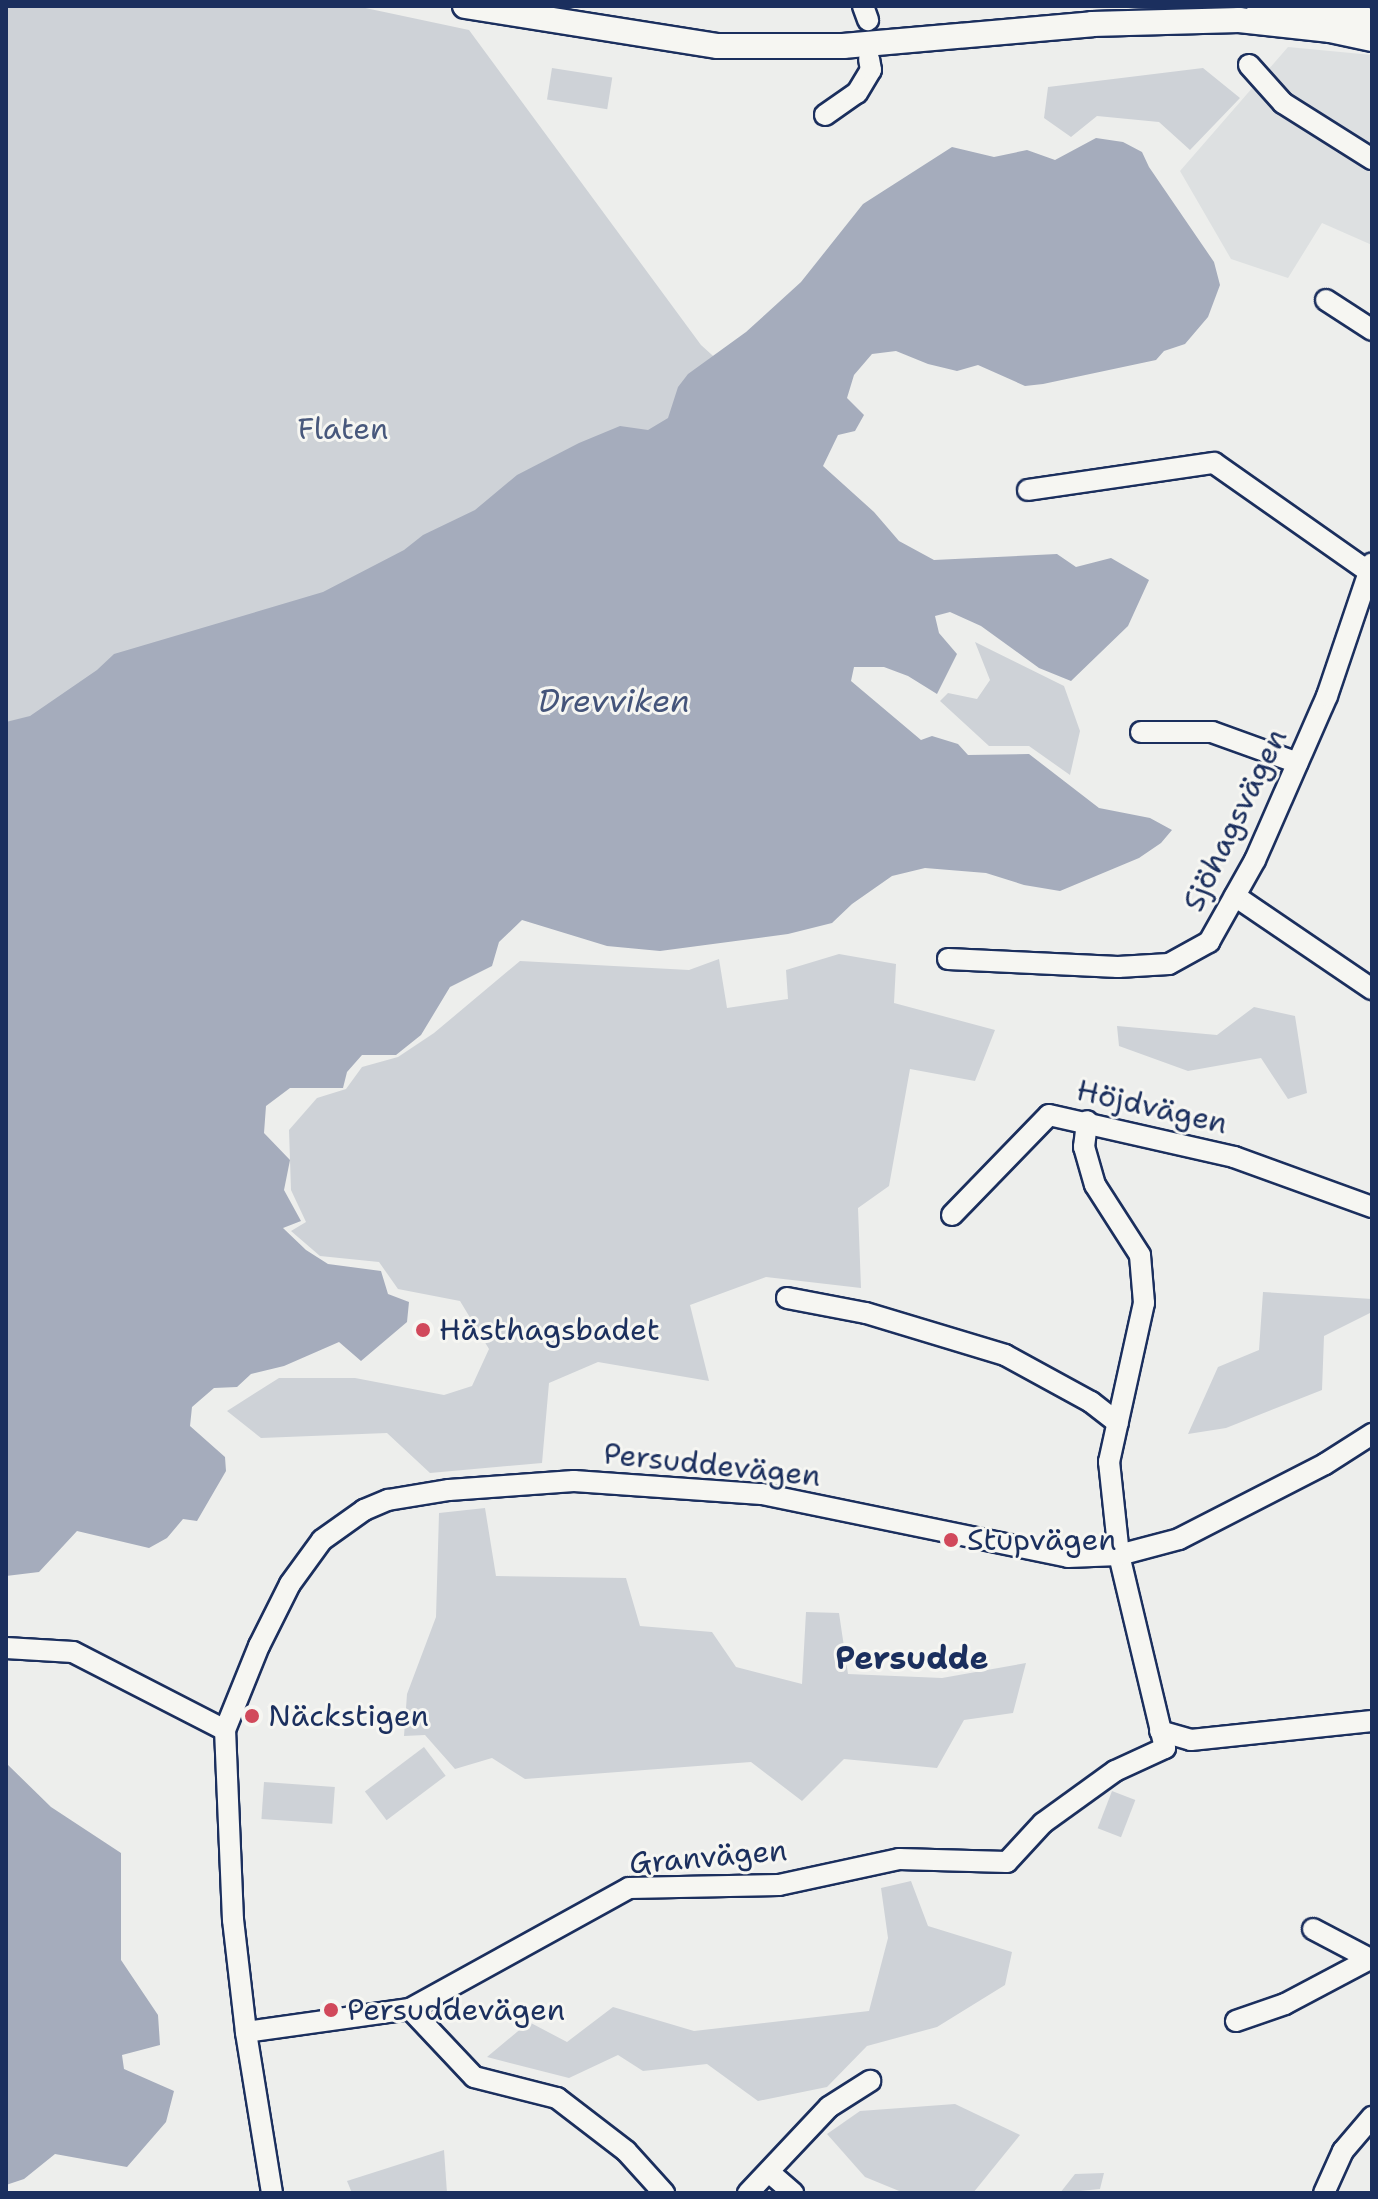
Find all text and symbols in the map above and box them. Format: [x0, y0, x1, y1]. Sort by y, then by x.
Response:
park label: Flaten [298, 411, 388, 447]
water label: Drevviken [538, 682, 690, 720]
street label: Sjöhagsvägen [1175, 723, 1295, 917]
street label: Höjdvägen [1073, 1072, 1231, 1142]
place label: Hästhagsbadet [439, 1312, 660, 1348]
marker: Hästhagsbadet [414, 1321, 432, 1339]
street label: Persuddevägen [602, 1436, 822, 1494]
place label: Stupvägen [967, 1522, 1117, 1558]
marker: Stupvägen [942, 1531, 960, 1549]
district label: Persudde [835, 1639, 989, 1677]
place label: Näckstigen [268, 1698, 429, 1734]
marker: Näckstigen [243, 1707, 261, 1725]
street label: Granvägen [627, 1832, 789, 1882]
place label: Persuddevägen [347, 1992, 565, 2028]
marker: Persuddevägen [322, 2001, 340, 2019]

